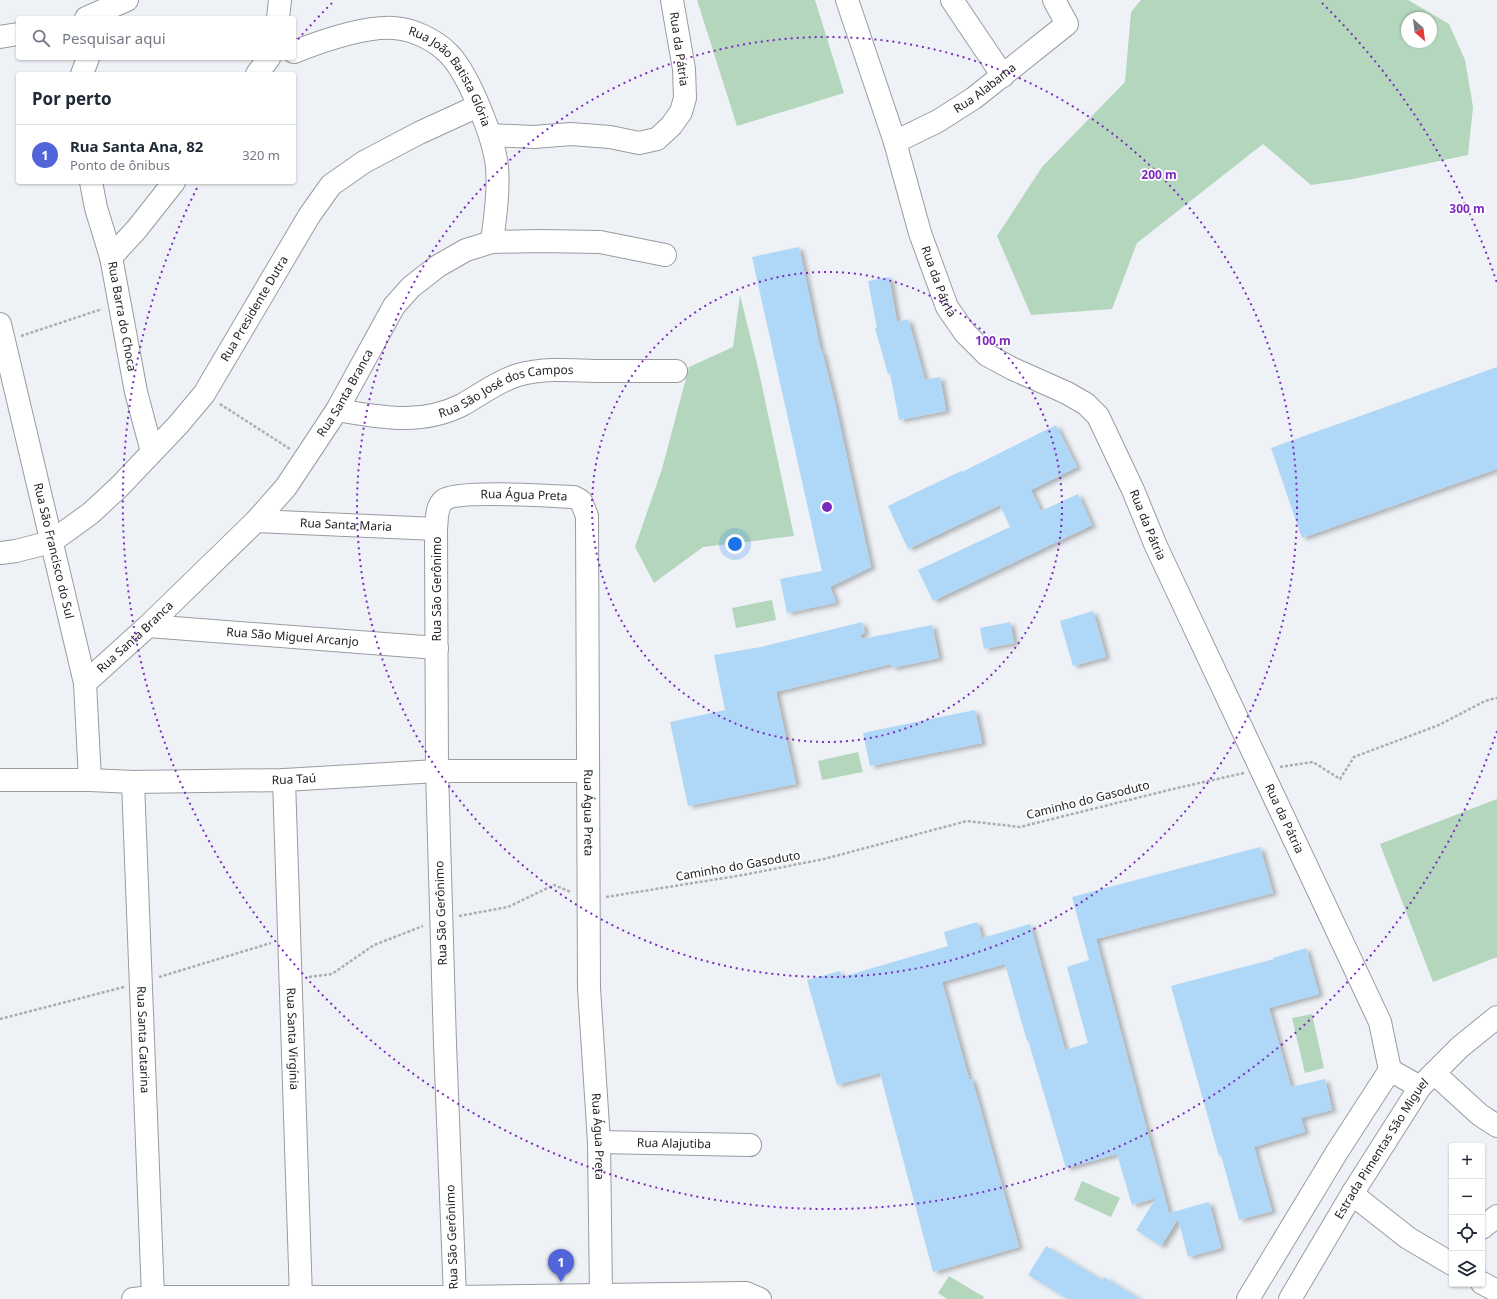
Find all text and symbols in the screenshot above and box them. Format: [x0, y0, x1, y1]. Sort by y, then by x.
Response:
street label: Rua da Pátria [666, 11, 693, 87]
north arrow [1401, 12, 1437, 48]
search box [16, 16, 296, 60]
street label: Rua João Batista Glória [407, 22, 495, 129]
icon: search [30, 27, 52, 49]
text: Pesquisar aqui [62, 28, 166, 48]
street label: Rua Alabama [950, 59, 1019, 117]
text: Por perto [32, 87, 112, 110]
text: Rua Santa Ana, 82 [70, 136, 203, 156]
text: 1 [41, 146, 49, 164]
text: 320 m [242, 146, 280, 164]
text: Ponto de ônibus [70, 156, 170, 174]
text: 200 m [1141, 166, 1177, 183]
text: 300 m [1449, 200, 1485, 217]
street label: Rua da Pátria [917, 243, 960, 320]
street label: Rua Presidente Dutra [216, 252, 292, 364]
street label: Rua Barra do Choca [104, 260, 141, 372]
text: 100 m [975, 332, 1011, 349]
street label: Rua Santa Branca [313, 346, 377, 440]
street label: Rua São José dos Campos [436, 361, 574, 421]
street label: Rua São Francisco do Sul [30, 481, 78, 620]
street label: Rua Água Preta [480, 485, 568, 505]
street label: Rua da Pátria [1126, 487, 1170, 563]
centre of rings [820, 500, 834, 514]
street label: Rua Santa Maria [300, 514, 392, 535]
your location [725, 534, 745, 554]
street label: Rua São Gerônimo [428, 537, 445, 641]
street label: Rua Santa Branca [93, 597, 177, 676]
street label: Rua São Miguel Arcanjo [226, 623, 360, 650]
street label: Rua Taú [272, 769, 317, 788]
street label: Rua Água Preta [580, 769, 597, 856]
street label: Caminho do Gasoduto [1024, 776, 1151, 823]
street label: Rua da Pátria [1261, 781, 1308, 856]
street label: Caminho do Gasoduto [674, 846, 802, 885]
street label: Rua São Gerônimo [430, 860, 451, 966]
street label: Rua Santa Catarina [133, 986, 154, 1094]
street label: Rua Santa Virgínia [283, 987, 303, 1090]
street label: Estrada Pimentas São Miguel [1330, 1074, 1432, 1222]
street label: Rua Água Preta [588, 1092, 608, 1180]
street label: Rua Alajutiba [637, 1134, 711, 1152]
map controls [1449, 1143, 1485, 1287]
button: + [1449, 1143, 1485, 1179]
button: − [1449, 1179, 1485, 1215]
street label: Rua São Gerônimo [441, 1184, 462, 1290]
button: locate [1449, 1215, 1485, 1251]
pin: 1 [548, 1249, 574, 1282]
button: layers [1449, 1251, 1485, 1287]

